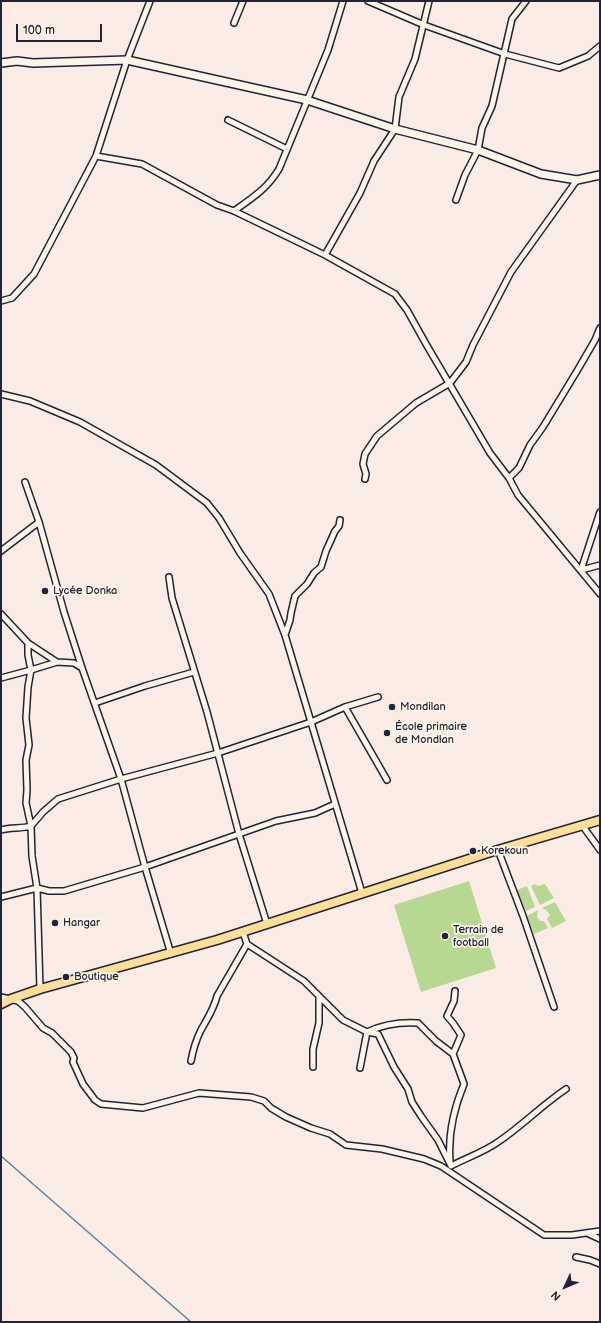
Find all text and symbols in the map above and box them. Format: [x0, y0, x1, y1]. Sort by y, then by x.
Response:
scale bar [18, 16, 104, 42]
text: 100 m [23, 23, 55, 38]
place label: Lycée Donka [53, 584, 117, 598]
marker: Lycée Donka [40, 586, 50, 596]
place label: Mondilan [400, 700, 446, 714]
marker: Mondilan [387, 702, 397, 712]
place label: École primaire de Mondlan [395, 720, 467, 746]
marker: École primaire de Mondlan [382, 728, 392, 738]
place label: Korekoun [481, 844, 528, 858]
marker: Korekoun [468, 846, 478, 856]
place label: Hangar [63, 916, 100, 930]
marker: Hangar [50, 918, 60, 928]
place label: Terrain de football [453, 923, 504, 949]
marker: Terrain de football [440, 931, 450, 941]
place label: Boutique [74, 970, 119, 984]
marker: Boutique [61, 972, 71, 982]
north arrow [545, 1267, 585, 1307]
text: N [548, 1288, 564, 1303]

